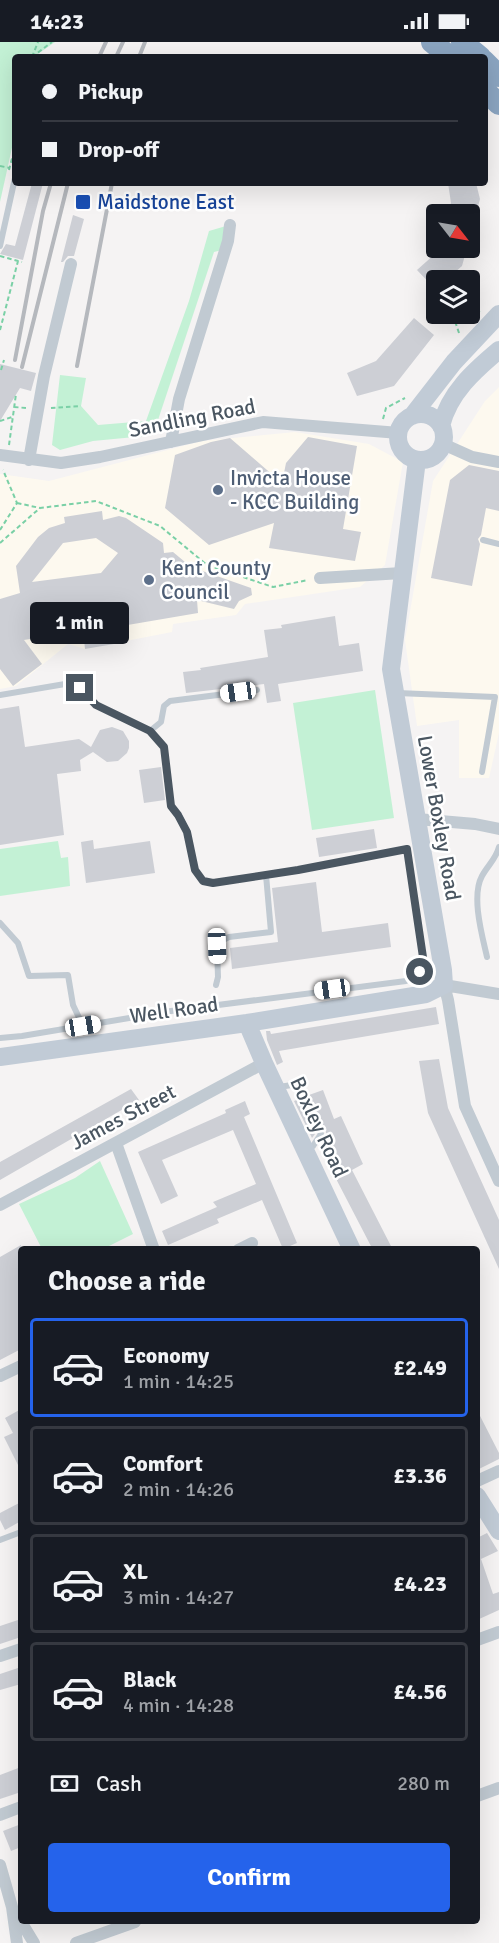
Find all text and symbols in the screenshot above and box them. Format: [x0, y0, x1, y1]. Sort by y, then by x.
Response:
text: 14:23 [30, 8, 84, 35]
text: Pickup [78, 78, 143, 105]
text: Drop-off [78, 136, 159, 163]
place label: Maidstone East [97, 189, 234, 215]
marker: Maidstone East [74, 193, 92, 211]
north arrow [426, 204, 480, 258]
map controls [426, 204, 480, 324]
button: layers [426, 270, 480, 324]
street label: Sandling Road [126, 393, 258, 443]
place label: Invicta House - KCC Building [230, 465, 359, 515]
marker: Invicta House - KCC Building [211, 483, 225, 497]
place label: Kent County Council [161, 555, 271, 605]
marker: Kent County Council [142, 573, 156, 587]
callout: 1 min [31, 601, 130, 643]
text: 1 min [55, 610, 104, 635]
route end [66, 674, 93, 701]
car [219, 681, 257, 703]
street label: Lower Boxley Road [412, 733, 466, 903]
car [207, 928, 227, 964]
route start [406, 958, 433, 985]
car [313, 978, 351, 1000]
street label: Well Road [128, 991, 220, 1029]
car [64, 1014, 102, 1038]
street label: Boxley Road [284, 1072, 354, 1182]
street label: James Street [66, 1078, 180, 1156]
text: Choose a ride [48, 1265, 206, 1298]
icon: car [51, 1341, 105, 1395]
text: Economy [123, 1342, 209, 1369]
text: £2.49 [393, 1354, 447, 1381]
text: 1 min · 14:25 [123, 1369, 234, 1394]
icon: car [51, 1449, 105, 1503]
text: Comfort [123, 1450, 203, 1477]
text: £3.36 [393, 1462, 447, 1489]
text: 2 min · 14:26 [123, 1477, 234, 1502]
icon: car [51, 1557, 105, 1611]
text: XL [123, 1558, 148, 1585]
text: £4.23 [393, 1570, 447, 1597]
text: 3 min · 14:27 [123, 1585, 234, 1610]
icon: car [51, 1665, 105, 1719]
text: Black [123, 1666, 177, 1693]
text: £4.56 [393, 1678, 447, 1705]
text: 4 min · 14:28 [123, 1693, 234, 1718]
icon: cash [48, 1767, 81, 1800]
text: Cash [96, 1770, 142, 1797]
text: 280 m [397, 1771, 450, 1796]
button: Confirm [48, 1843, 450, 1912]

